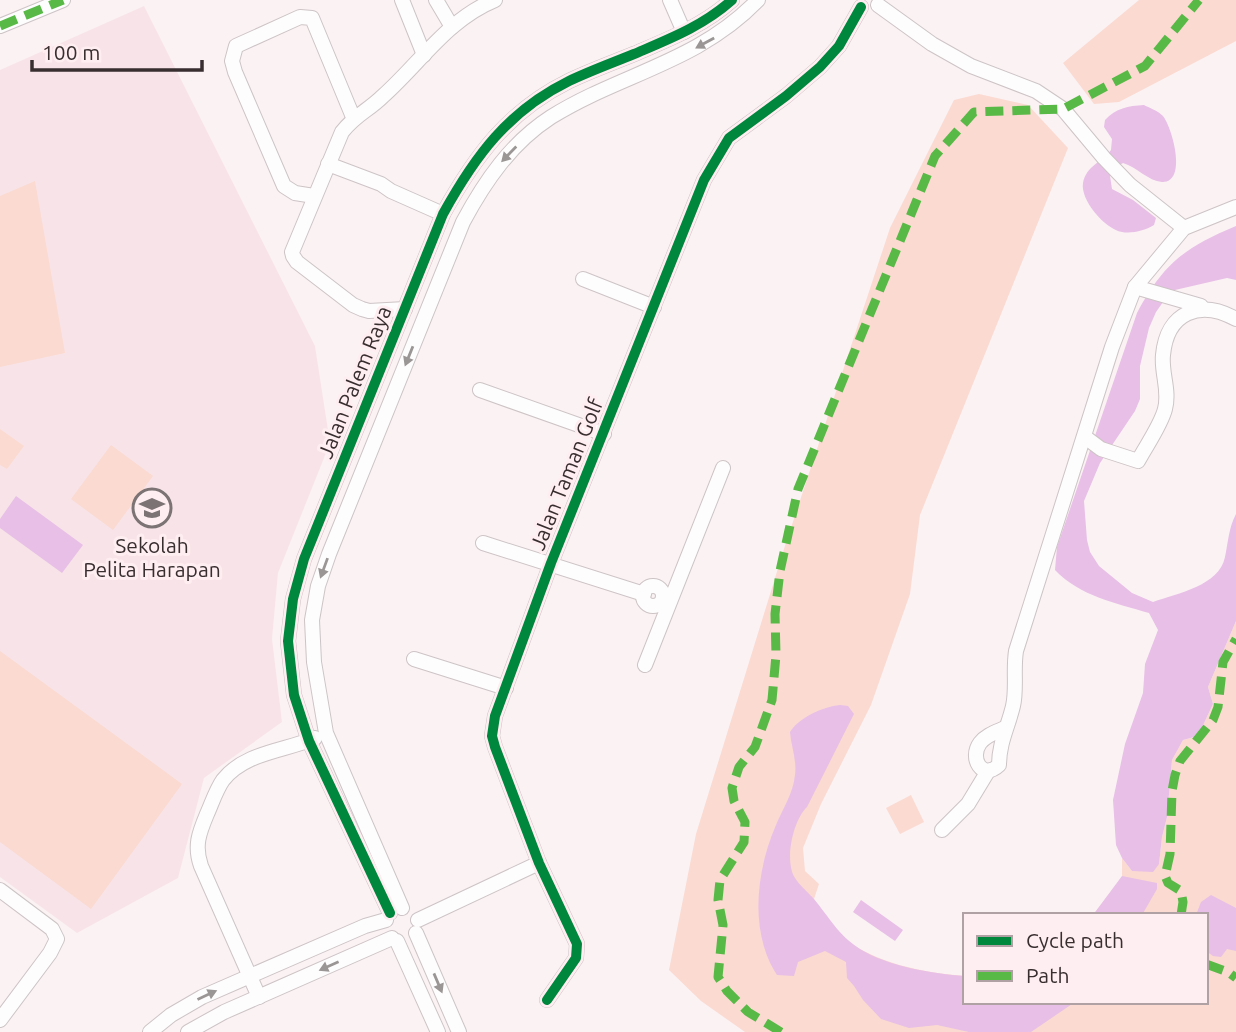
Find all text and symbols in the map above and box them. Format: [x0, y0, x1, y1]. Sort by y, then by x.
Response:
scale bar [32, 28, 201, 72]
one-way arrow [695, 37, 715, 49]
text: 100 m [42, 40, 100, 64]
one-way arrow [500, 145, 517, 162]
street label: Jalan Palem Raya [312, 302, 396, 462]
one-way arrow [403, 346, 414, 367]
street label: Jalan Taman Golf [525, 394, 608, 553]
school or university icon: Sekolah Pelita Harapan [131, 487, 173, 529]
place label: Sekolah Pelita Harapan [83, 533, 221, 581]
one-way arrow [319, 557, 330, 578]
legend [963, 913, 1208, 1004]
text: Cycle path [1026, 928, 1124, 952]
one-way arrow [319, 961, 340, 972]
text: Path [1026, 963, 1069, 987]
one-way arrow [433, 972, 444, 993]
one-way arrow [197, 989, 217, 1001]

